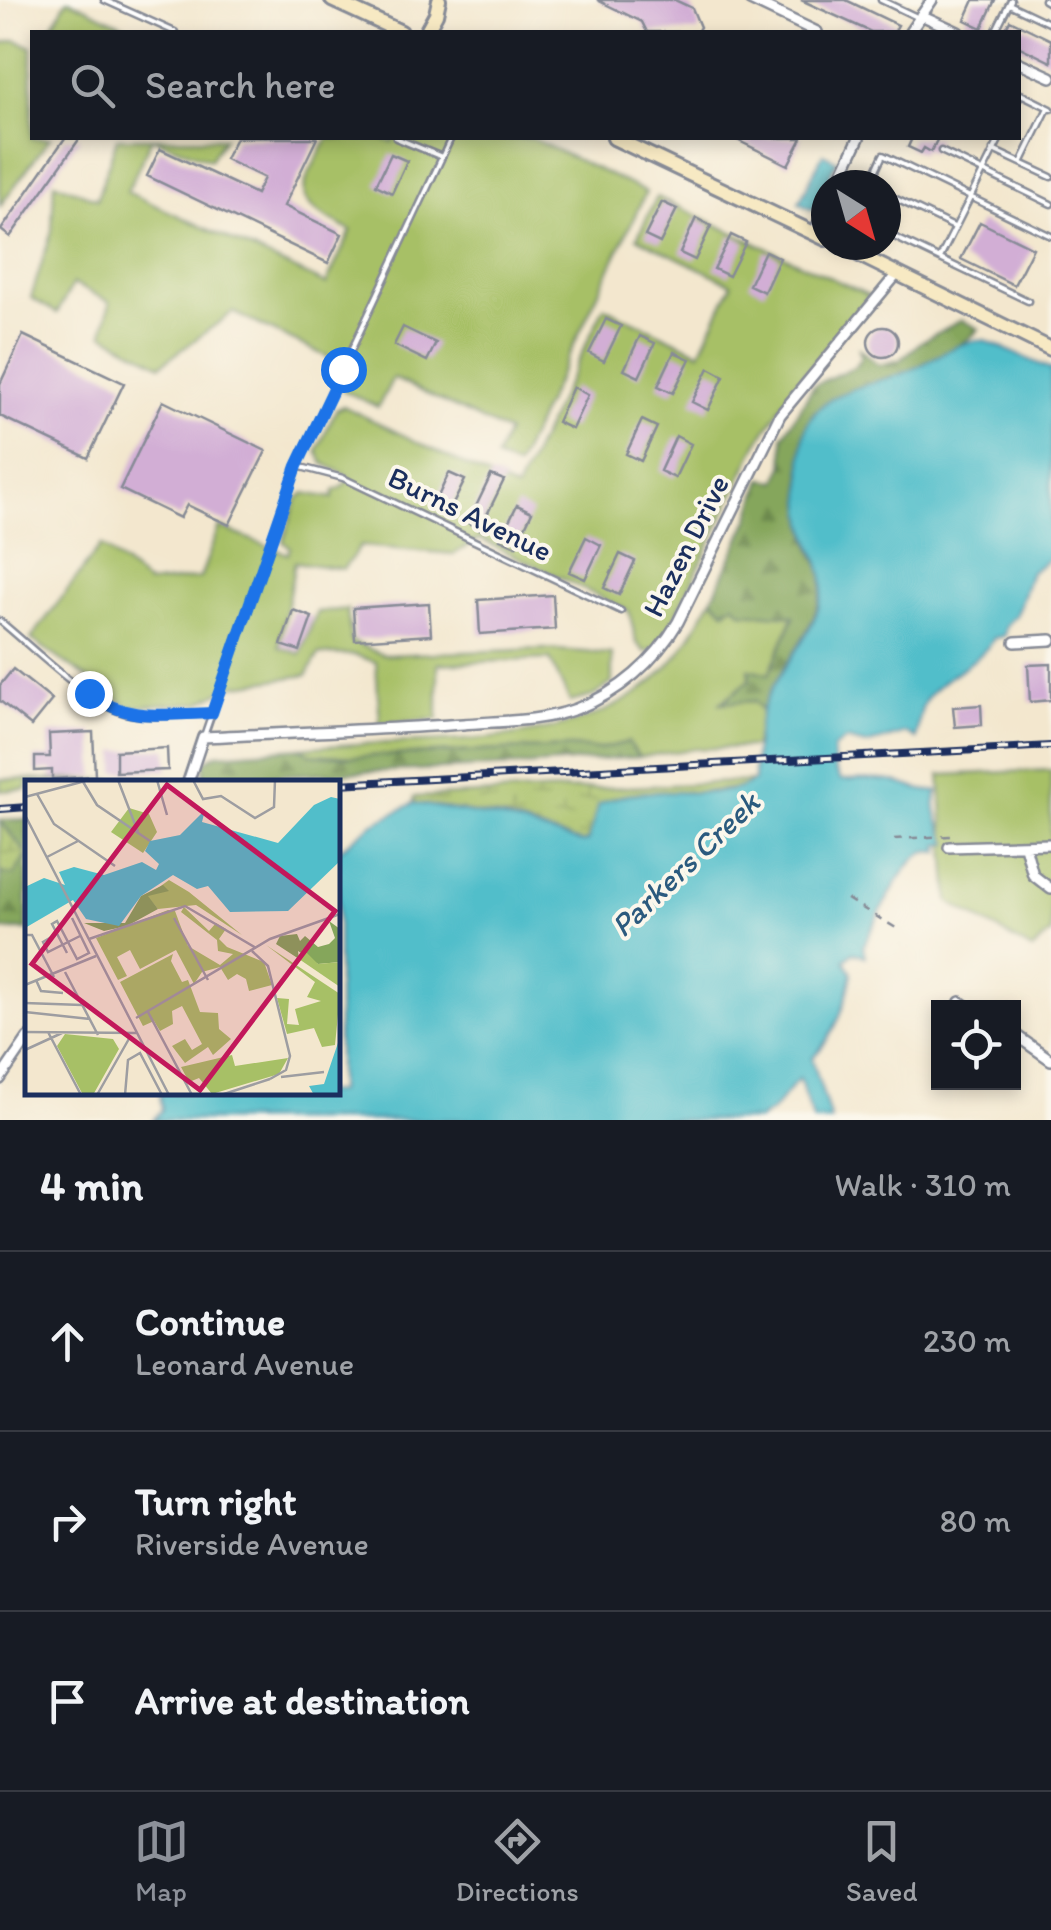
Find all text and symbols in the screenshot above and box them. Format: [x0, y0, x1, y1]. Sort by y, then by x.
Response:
search box [30, 30, 1021, 140]
icon: search [65, 58, 120, 113]
text: Search here [145, 62, 336, 108]
north arrow [811, 170, 901, 260]
route start [321, 347, 367, 393]
street label: Burns Avenue [382, 458, 558, 569]
street label: Hazen Drive [634, 469, 737, 623]
route end [67, 671, 113, 717]
inset map [25, 780, 340, 1095]
water label: Parkers Creek [603, 783, 768, 944]
map controls [931, 1000, 1021, 1090]
button: locate [931, 1000, 1021, 1090]
text: 4 min [40, 1160, 143, 1211]
text: Walk · 310 m [835, 1166, 1011, 1204]
text: Continue [135, 1299, 285, 1345]
icon: ahead [40, 1314, 95, 1369]
text: 230 m [923, 1322, 1011, 1360]
text: Leonard Avenue [135, 1345, 354, 1383]
text: Turn right [135, 1479, 297, 1525]
icon: right [40, 1494, 95, 1549]
text: 80 m [940, 1502, 1011, 1540]
text: Riverside Avenue [135, 1525, 369, 1563]
icon: arrive [40, 1674, 95, 1729]
text: Arrive at destination [135, 1678, 470, 1724]
tab: Map [134, 1814, 189, 1908]
tab: Directions [456, 1814, 579, 1908]
tab: Saved [846, 1814, 917, 1908]

